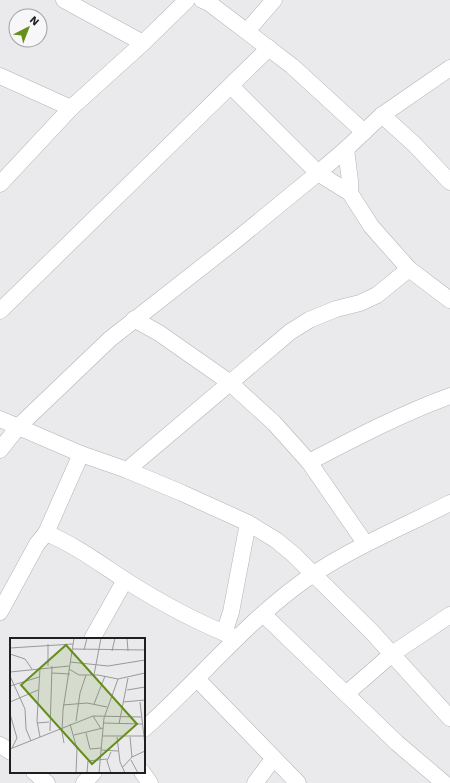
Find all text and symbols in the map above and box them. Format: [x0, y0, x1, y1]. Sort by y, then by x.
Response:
north arrow [8, 8, 48, 48]
text: N [27, 13, 42, 28]
inset map [10, 638, 145, 773]

